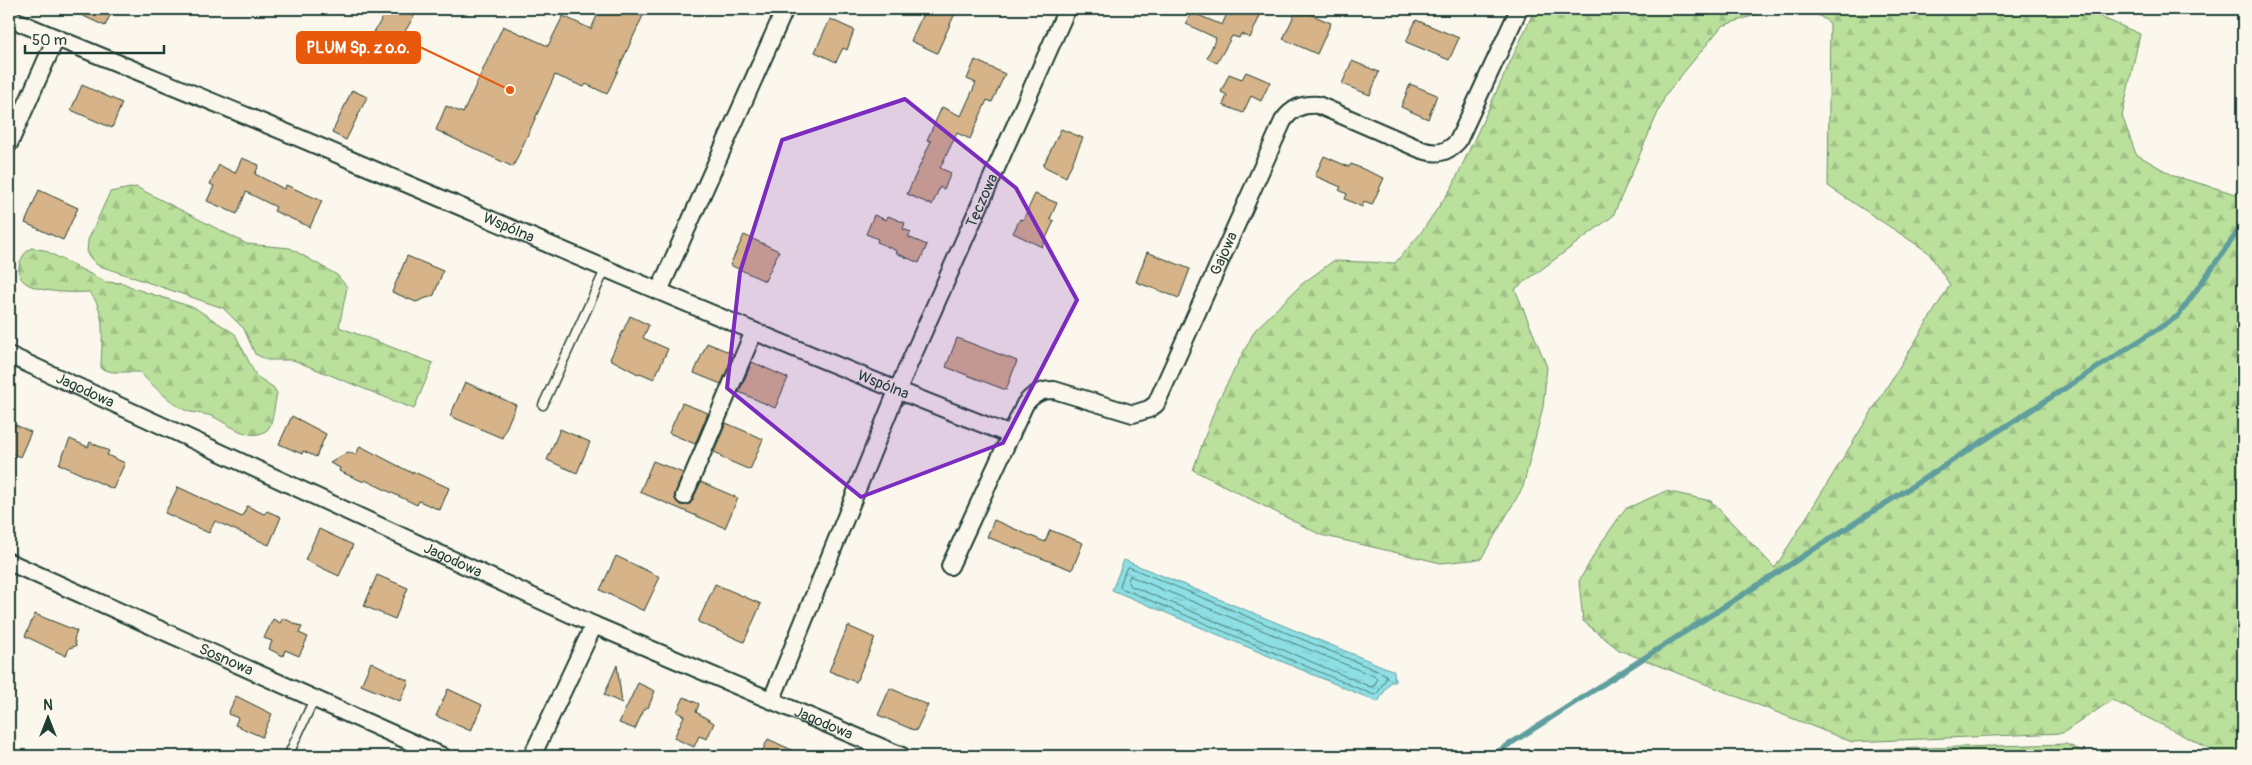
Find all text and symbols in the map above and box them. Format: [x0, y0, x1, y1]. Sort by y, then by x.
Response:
scale bar [25, 22, 164, 54]
text: 50 m [32, 31, 67, 50]
callout: PLUM Sp. z o.o. [297, 32, 420, 63]
text: PLUM Sp. z o.o. [306, 38, 410, 58]
street label: Tęczowa [962, 171, 1002, 230]
street label: Wspólna [480, 208, 537, 247]
street label: Gajowa [1206, 229, 1242, 278]
street label: Wspólna [855, 365, 912, 403]
street label: Jagodowa [53, 369, 117, 412]
street label: Jagodowa [421, 538, 485, 582]
street label: Sosnowa [196, 639, 256, 680]
north arrow [22, 692, 72, 742]
text: N [43, 697, 53, 714]
street label: Jagodowa [792, 702, 856, 744]

